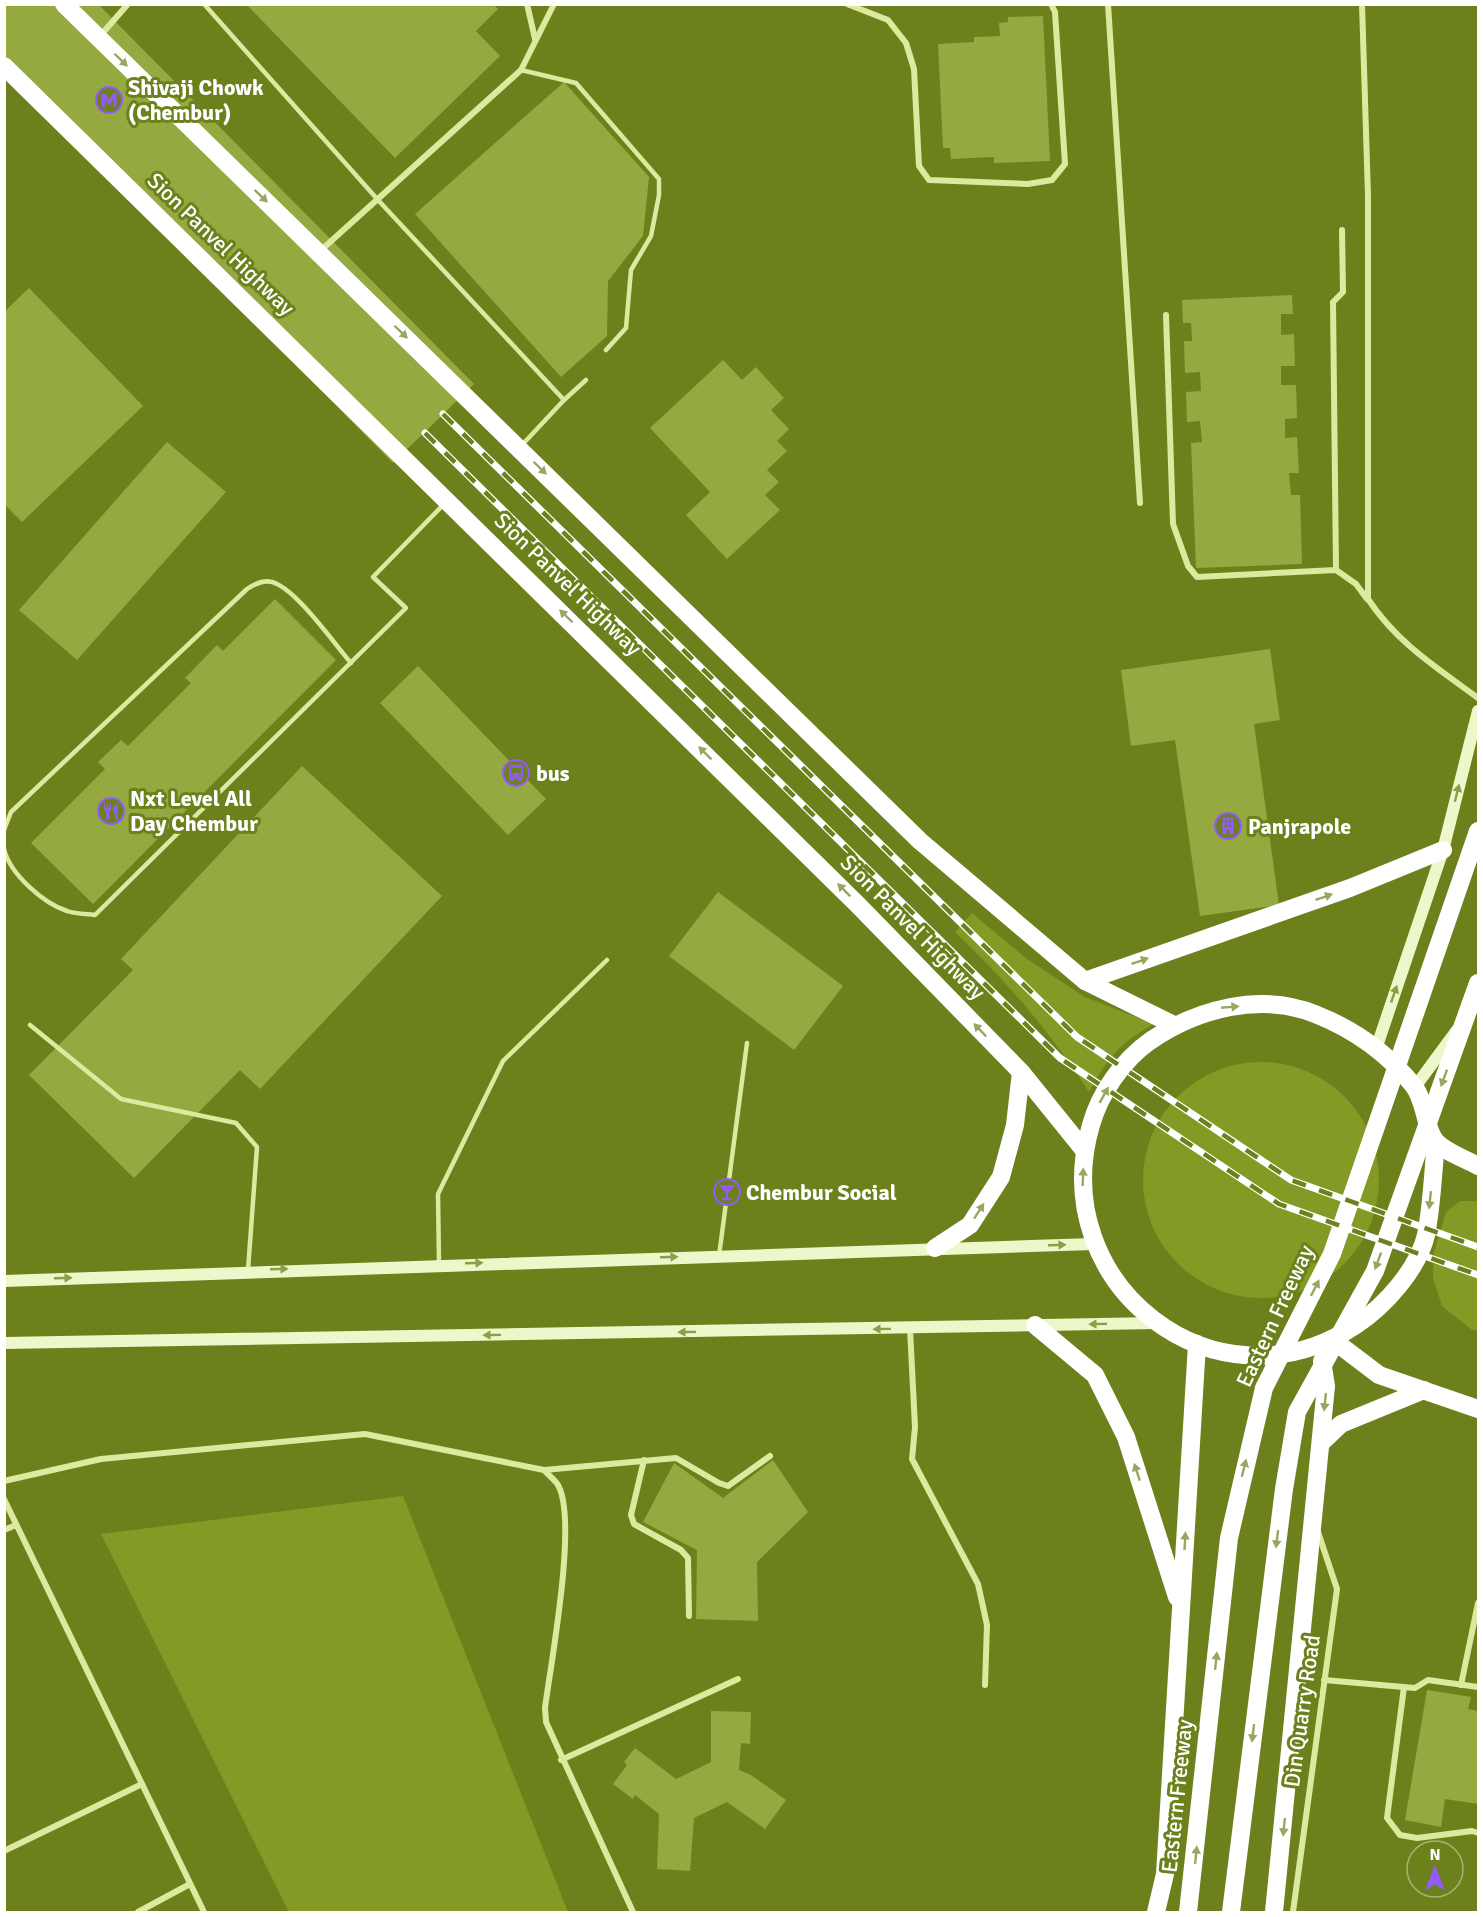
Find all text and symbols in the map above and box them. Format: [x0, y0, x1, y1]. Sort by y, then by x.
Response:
one-way arrow [114, 53, 129, 67]
place label: Shivaji Chowk (Chembur) [128, 74, 264, 126]
metro station icon: Shivaji Chowk (Chembur) [94, 85, 124, 115]
street label: Sion Panvel Highway [142, 167, 301, 322]
one-way arrow [253, 189, 268, 203]
one-way arrow [393, 325, 407, 339]
one-way arrow [533, 461, 548, 475]
street label: Sion Panvel Highway [489, 507, 648, 662]
one-way arrow [560, 610, 574, 624]
one-way arrow [698, 746, 712, 761]
bus stop icon: bus [501, 758, 531, 788]
place label: bus [536, 760, 570, 787]
one-way arrow [1453, 784, 1463, 802]
place label: Nxt Level All Day Chembur [130, 785, 258, 837]
restaurant icon: Nxt Level All Day Chembur [96, 796, 126, 826]
building icon: Panjrapole [1213, 811, 1243, 841]
place label: Panjrapole [1248, 813, 1351, 840]
street label: Sion Panvel Highway [835, 849, 992, 1006]
one-way arrow [837, 884, 851, 898]
one-way arrow [1316, 891, 1334, 901]
one-way arrow [1132, 956, 1150, 966]
one-way arrow [1390, 985, 1400, 1003]
one-way arrow [1220, 1002, 1239, 1012]
one-way arrow [973, 1022, 987, 1037]
one-way arrow [1439, 1069, 1449, 1087]
one-way arrow [1099, 1087, 1109, 1104]
one-way arrow [1078, 1167, 1087, 1186]
bar icon: Chembur Social [712, 1177, 742, 1207]
place label: Chembur Social [746, 1179, 897, 1206]
one-way arrow [1425, 1191, 1434, 1210]
one-way arrow [973, 1203, 984, 1219]
one-way arrow [1047, 1240, 1066, 1250]
street label: Eastern Freeway [1230, 1240, 1320, 1391]
one-way arrow [1373, 1252, 1383, 1270]
one-way arrow [659, 1253, 678, 1262]
one-way arrow [464, 1259, 483, 1268]
one-way arrow [269, 1265, 288, 1274]
one-way arrow [53, 1274, 72, 1283]
one-way arrow [1310, 1279, 1320, 1296]
one-way arrow [1088, 1319, 1107, 1329]
one-way arrow [872, 1324, 891, 1334]
one-way arrow [677, 1327, 696, 1337]
one-way arrow [482, 1330, 501, 1340]
one-way arrow [1320, 1393, 1330, 1412]
one-way arrow [1240, 1459, 1250, 1477]
one-way arrow [1132, 1463, 1141, 1481]
one-way arrow [1273, 1530, 1282, 1549]
one-way arrow [1180, 1531, 1189, 1550]
street label: Din Quarry Road [1278, 1633, 1326, 1789]
one-way arrow [1211, 1651, 1221, 1670]
street label: Eastern Freeway [1156, 1717, 1199, 1874]
one-way arrow [1249, 1723, 1258, 1742]
one-way arrow [1279, 1817, 1289, 1836]
north arrow [1405, 1839, 1465, 1899]
one-way arrow [1191, 1845, 1201, 1864]
text: N [1429, 1845, 1441, 1865]

